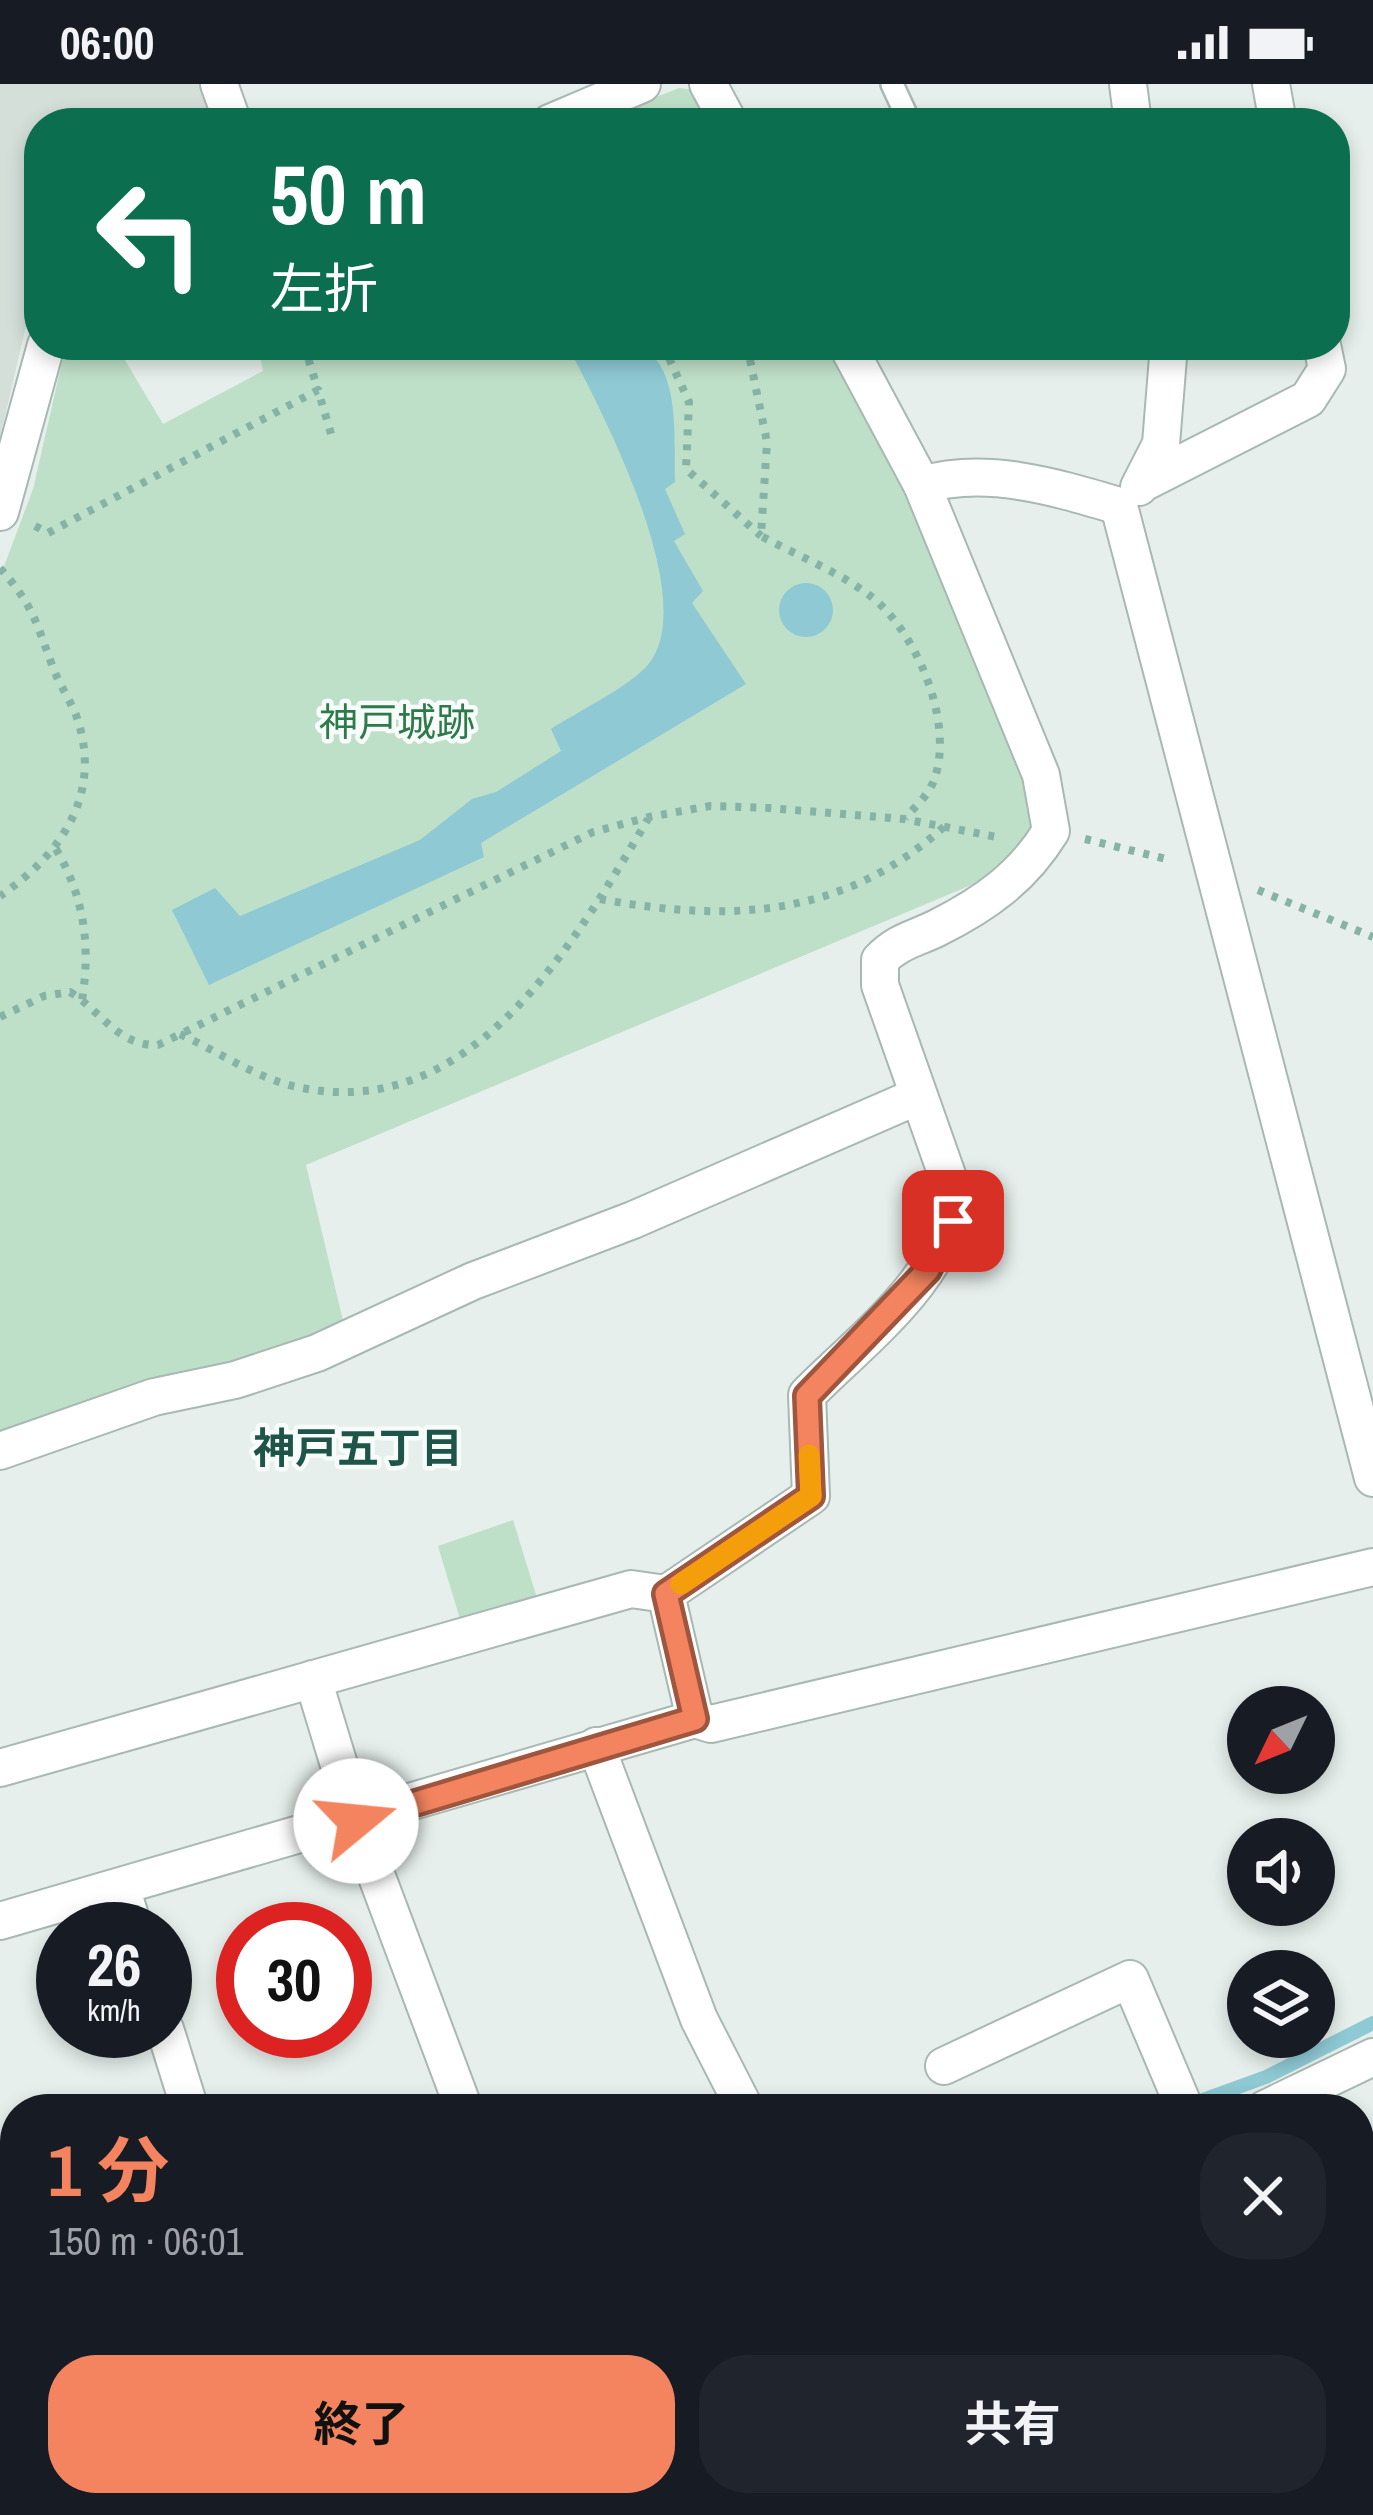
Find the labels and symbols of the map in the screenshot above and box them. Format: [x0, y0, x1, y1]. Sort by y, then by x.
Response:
park label: 神戸城跡 [319, 696, 475, 748]
pin [902, 1170, 1004, 1272]
district label: 神戸五丁目 [253, 1420, 463, 1476]
north arrow [1227, 1686, 1335, 1794]
position arrow [293, 1758, 419, 1884]
speed limit sign: 30 [216, 1902, 372, 2058]

